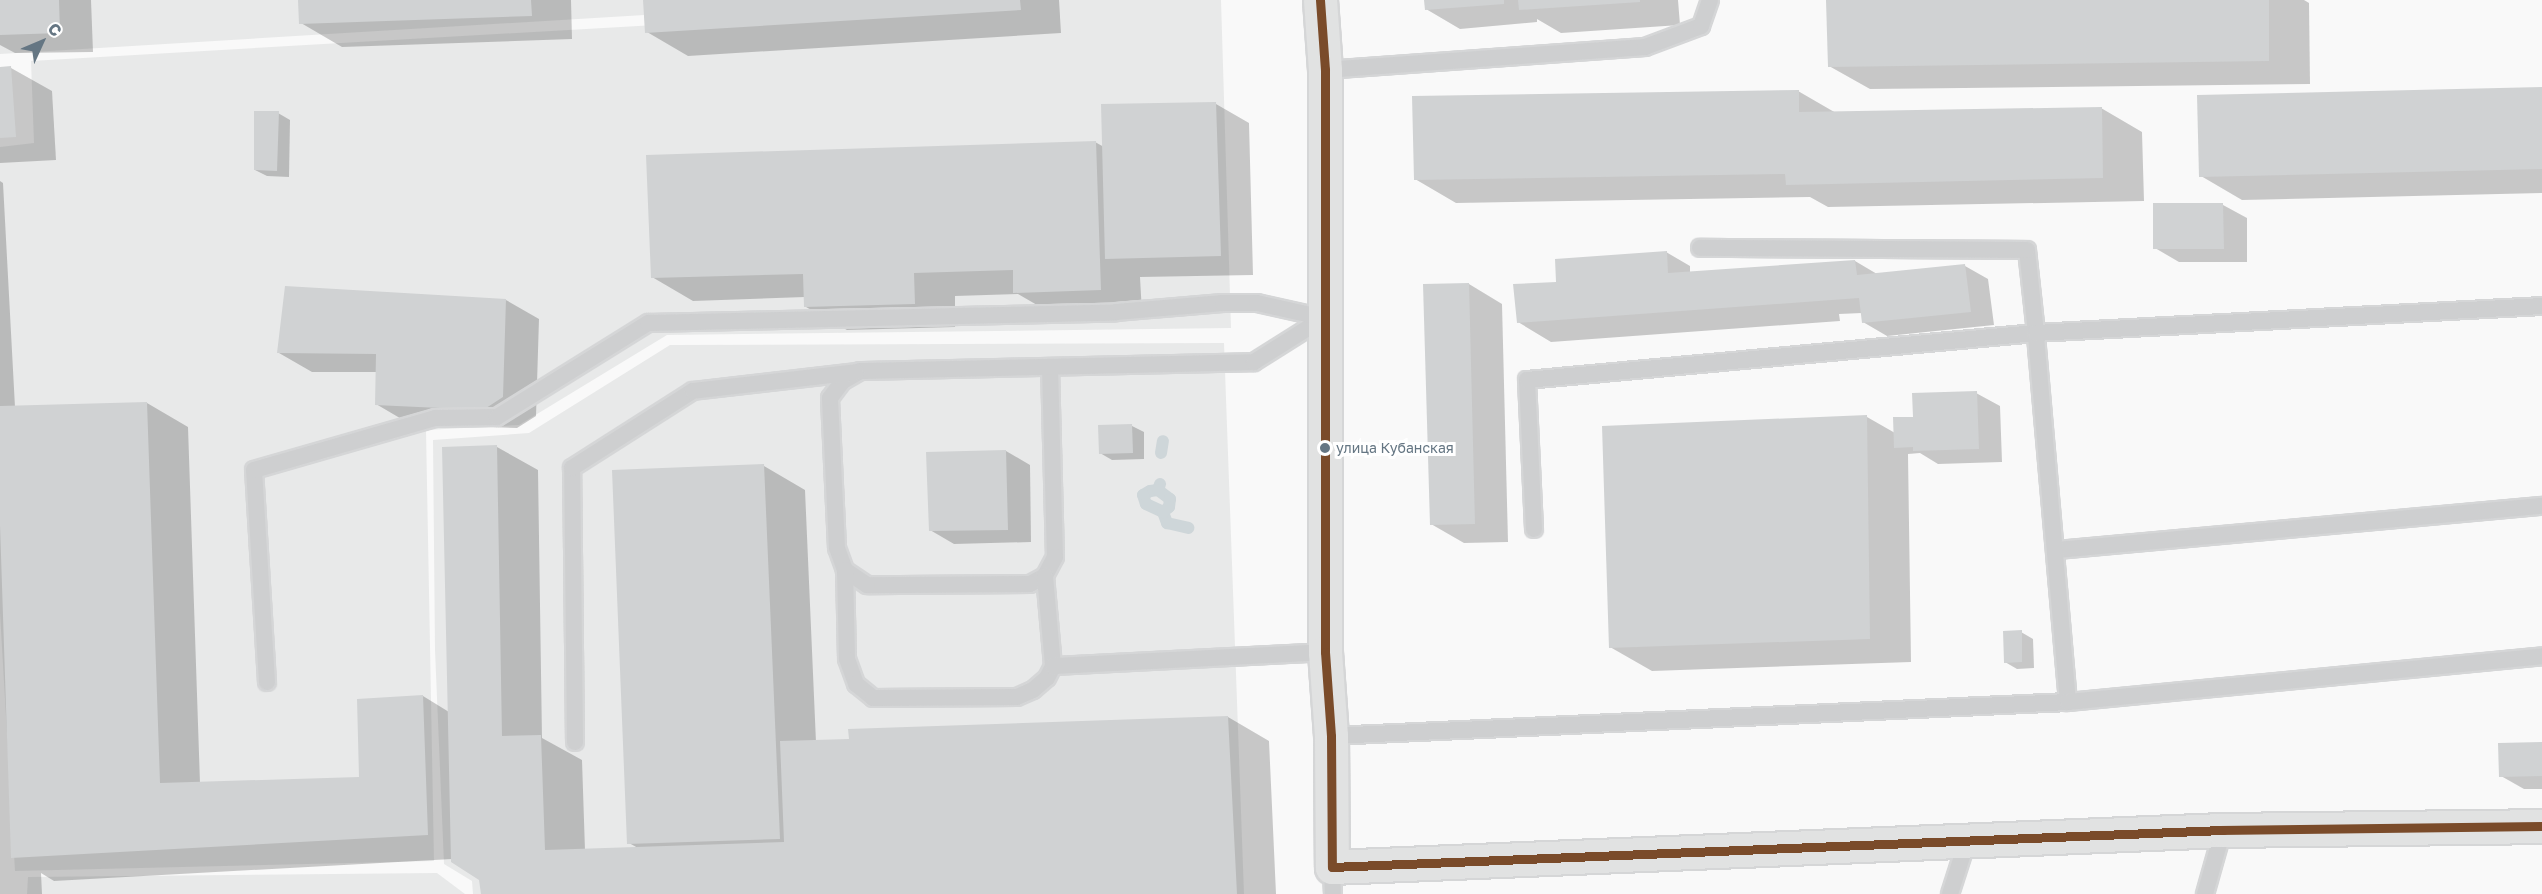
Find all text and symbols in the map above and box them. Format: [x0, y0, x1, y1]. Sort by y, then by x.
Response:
north arrow [12, 12, 72, 72]
text: С [44, 18, 66, 41]
place label: улица Кубанская [1336, 440, 1454, 456]
marker: улица Кубанская [1319, 442, 1331, 454]

